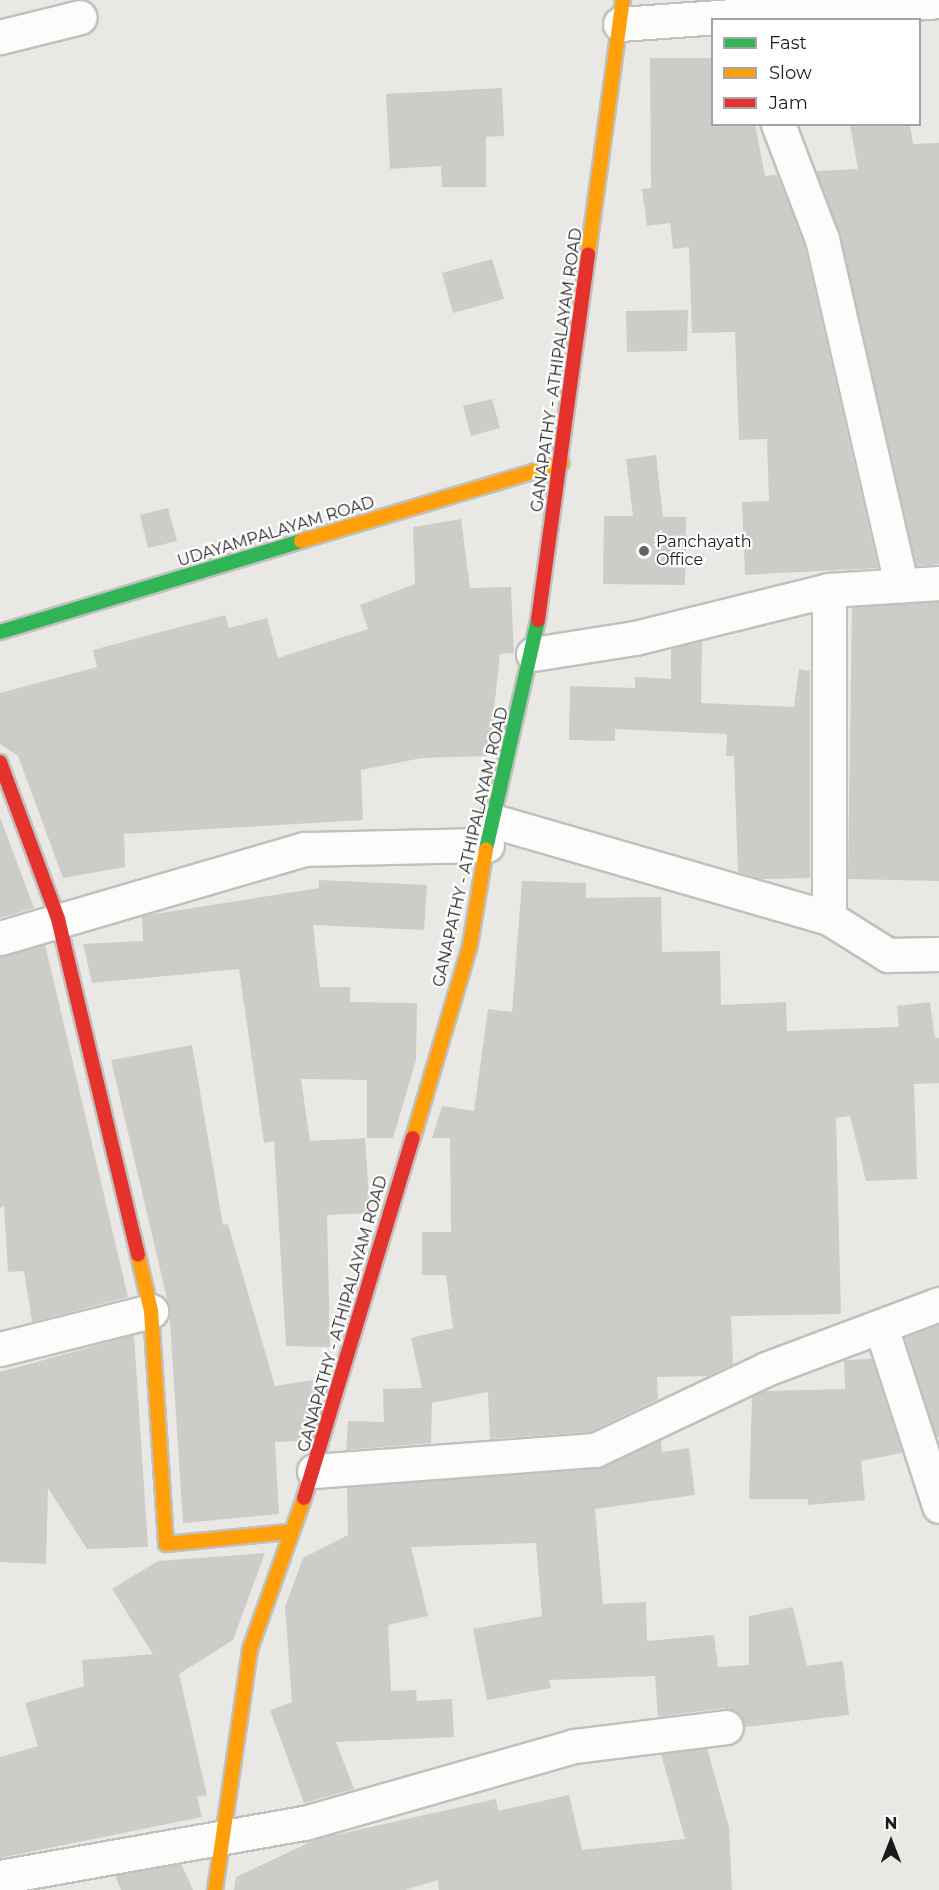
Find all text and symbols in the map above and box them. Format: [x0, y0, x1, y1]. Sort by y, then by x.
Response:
legend [711, 18, 921, 126]
text: Fast [769, 32, 807, 54]
text: Slow [769, 62, 812, 84]
text: Jam [769, 92, 808, 114]
street label: GANAPATHY - ATHIPALAYAM ROAD [528, 227, 586, 513]
street label: UDAYAMPALAYAM ROAD [175, 493, 377, 571]
place label: Panchayath Office [656, 532, 751, 570]
marker: Panchayath Office [637, 544, 651, 558]
street label: GANAPATHY - ATHIPALAYAM ROAD [429, 705, 513, 989]
street label: GANAPATHY - ATHIPALAYAM ROAD [294, 1174, 392, 1454]
north arrow [861, 1812, 921, 1872]
text: N [885, 1814, 897, 1833]

